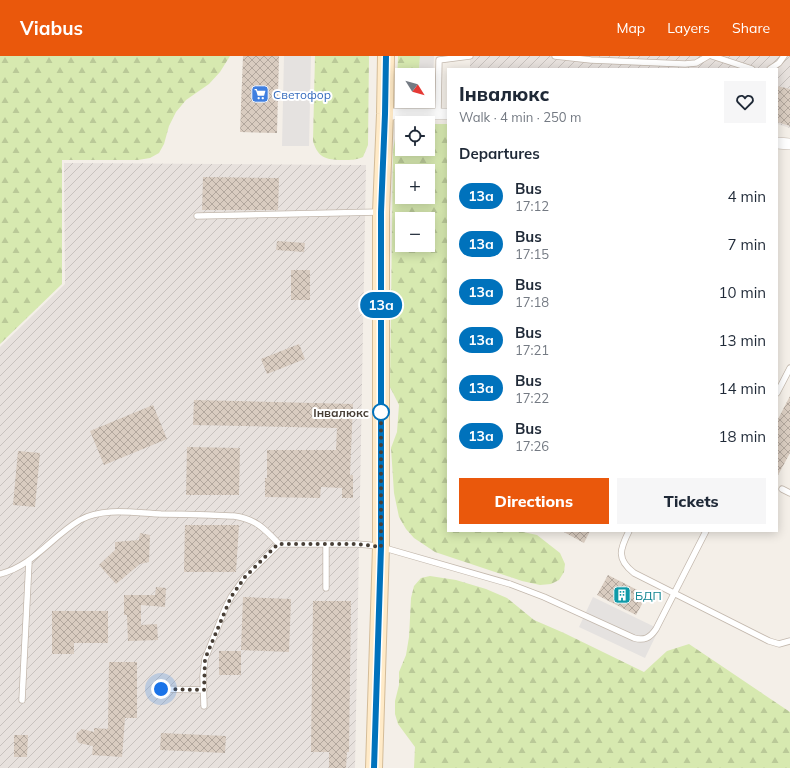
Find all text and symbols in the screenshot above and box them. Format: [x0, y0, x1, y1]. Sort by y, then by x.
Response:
text: Viabus [20, 16, 83, 40]
text: Map [616, 19, 645, 37]
text: Layers [667, 19, 710, 37]
text: Share [732, 19, 770, 37]
north arrow [395, 68, 435, 108]
map controls [395, 68, 435, 252]
button: heart [724, 81, 766, 123]
text: Інвалюкс [459, 82, 550, 106]
supermarket icon: Светофор [250, 84, 270, 104]
place label: Светофор [273, 87, 331, 102]
text: Walk · 4 min · 250 m [459, 109, 581, 125]
button: locate [395, 116, 435, 156]
text: Departures [459, 144, 540, 163]
button: + [395, 164, 435, 204]
text: Bus [515, 179, 542, 198]
text: 13а [468, 187, 494, 205]
text: 4 min [728, 187, 766, 206]
text: 17:12 [515, 198, 549, 214]
button: − [395, 212, 435, 252]
text: Bus [515, 227, 542, 246]
text: 13а [468, 235, 494, 253]
text: 7 min [728, 235, 766, 254]
text: 17:15 [515, 246, 549, 262]
text: Bus [515, 275, 542, 294]
text: 13а [468, 283, 494, 301]
text: 10 min [719, 283, 766, 302]
line badge: 13а [358, 292, 404, 318]
text: 17:18 [515, 294, 549, 310]
text: 13а [368, 296, 394, 314]
text: Bus [515, 323, 542, 342]
text: 13а [468, 331, 494, 349]
text: 13 min [719, 331, 766, 350]
text: 17:21 [515, 342, 549, 358]
text: Bus [515, 371, 542, 390]
text: 13а [468, 379, 494, 397]
text: 14 min [719, 379, 766, 398]
text: 17:22 [515, 390, 549, 406]
marker: Інвалюкс [372, 403, 390, 421]
place label: Інвалюкс [313, 405, 369, 420]
text: Bus [515, 419, 542, 438]
text: 13а [468, 427, 494, 445]
text: 18 min [719, 427, 766, 446]
text: 17:26 [515, 438, 549, 454]
button: Directions [459, 478, 609, 524]
button: Tickets [617, 478, 766, 524]
building icon: БДП [612, 585, 632, 605]
place label: БДП [635, 588, 662, 603]
your location [151, 679, 171, 699]

